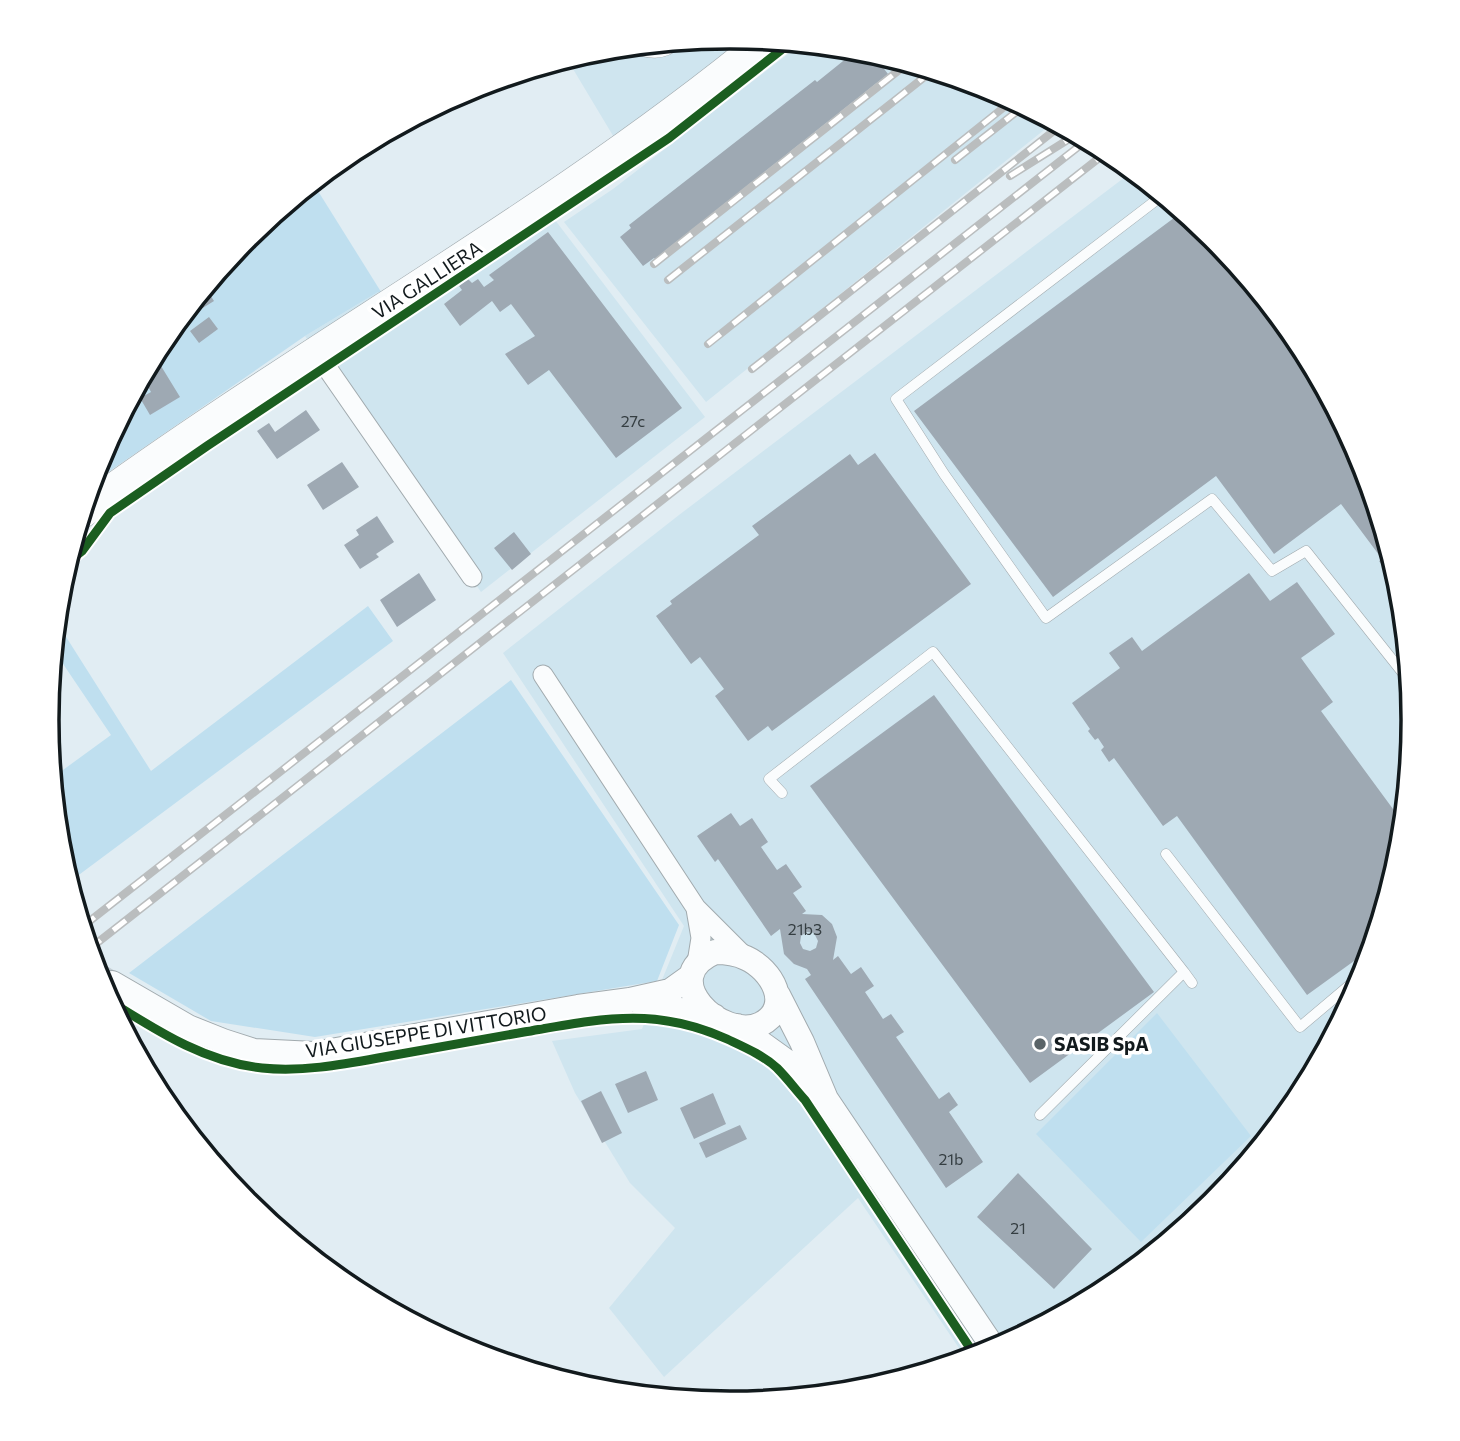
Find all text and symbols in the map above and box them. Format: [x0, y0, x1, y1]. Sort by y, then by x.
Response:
street label: VIA GALLIERA [367, 236, 486, 324]
house number: 27c [621, 411, 645, 430]
house number: 21b3 [788, 919, 822, 938]
street label: VIA GIUSEPPE DI VITTORIO [304, 1001, 548, 1062]
place label: SASIB SpA [1054, 1032, 1149, 1055]
marker: SASIB SpA [1032, 1036, 1048, 1052]
house number: 21b [938, 1149, 964, 1168]
house number: 21 [1010, 1218, 1026, 1237]

